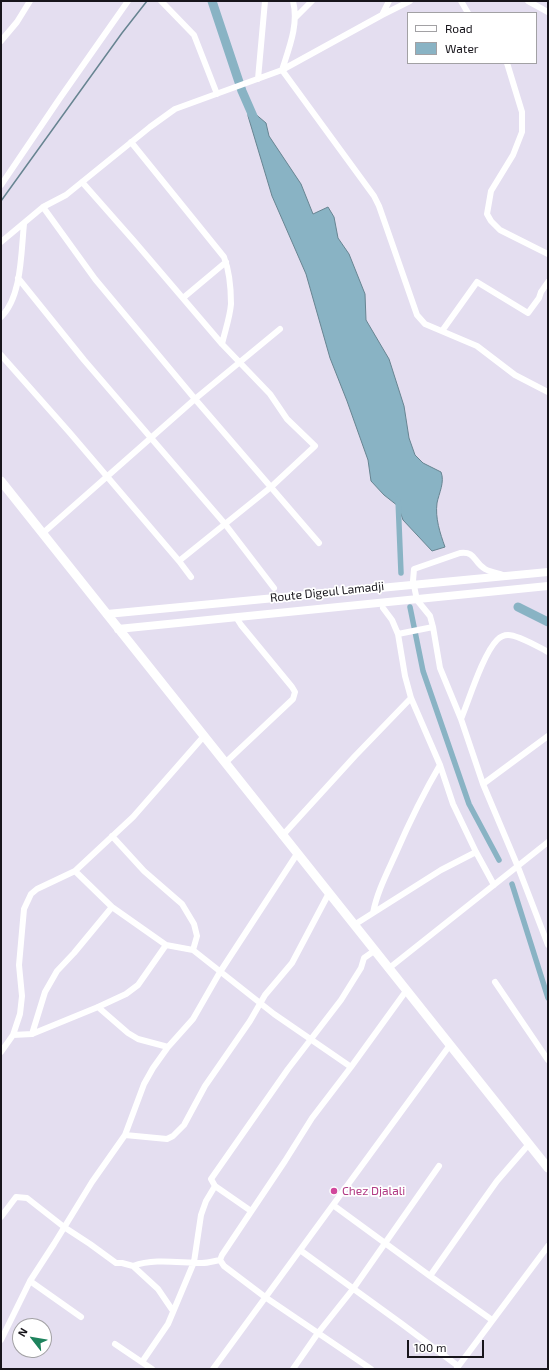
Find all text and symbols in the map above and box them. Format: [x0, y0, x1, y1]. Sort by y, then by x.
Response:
legend [407, 12, 537, 64]
text: Road [445, 21, 473, 35]
text: Water [445, 41, 479, 55]
street label: Route Digeul Lamadji [269, 579, 385, 605]
place label: Chez Djalali [342, 1184, 405, 1198]
marker: Chez Djalali [329, 1186, 339, 1196]
north arrow [12, 1318, 52, 1358]
text: N [15, 1325, 30, 1339]
scale bar [409, 1332, 486, 1358]
text: 100 m [414, 1340, 446, 1354]

